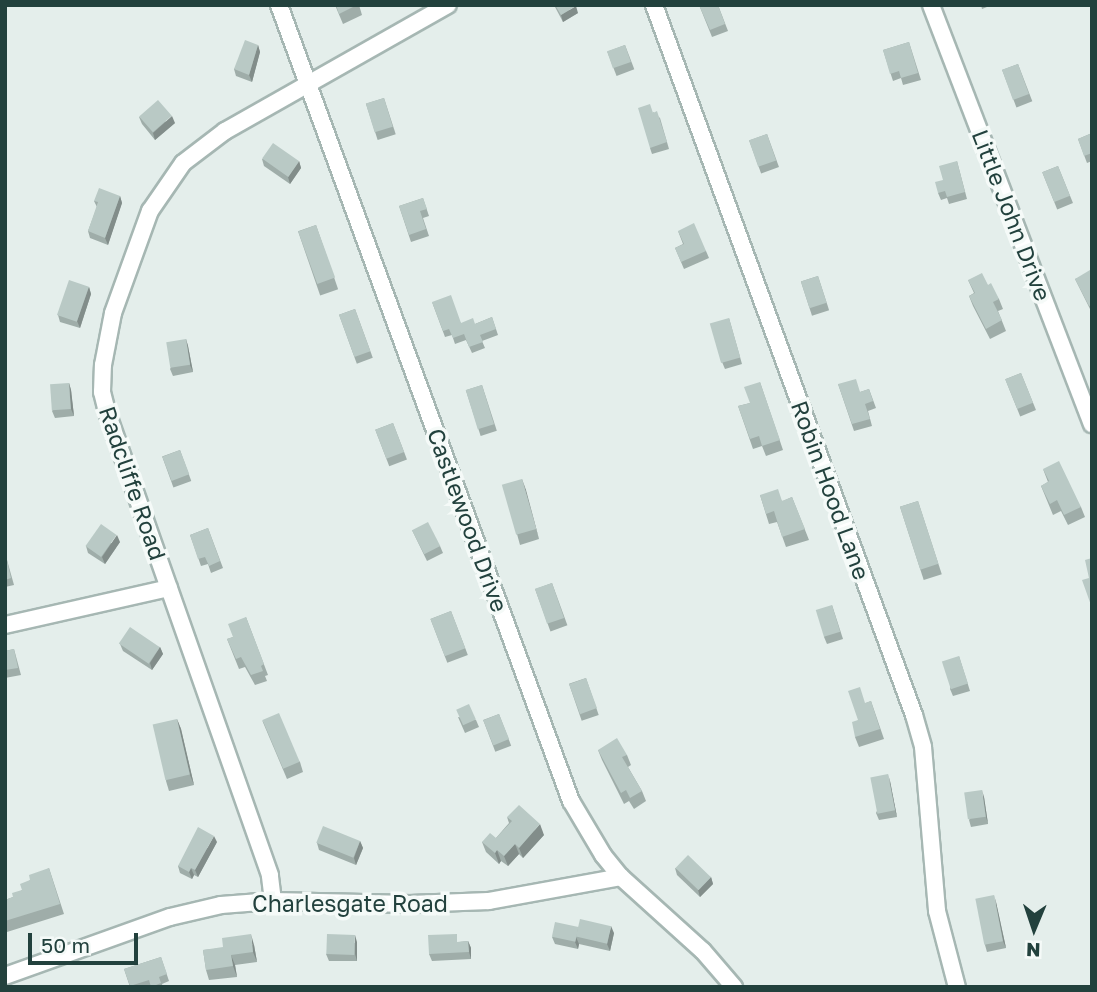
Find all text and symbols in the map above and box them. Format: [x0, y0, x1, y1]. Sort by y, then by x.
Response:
street label: Little John Drive [967, 125, 1057, 305]
street label: Robin Hood Lane [786, 397, 876, 583]
street label: Radcliffe Road [94, 402, 172, 564]
street label: Castlewood Drive [422, 425, 514, 615]
street label: Charlesgate Road [252, 889, 448, 917]
north arrow [999, 894, 1069, 964]
scale bar [32, 918, 142, 962]
text: 50 m [41, 932, 90, 958]
text: N [1026, 939, 1041, 962]

